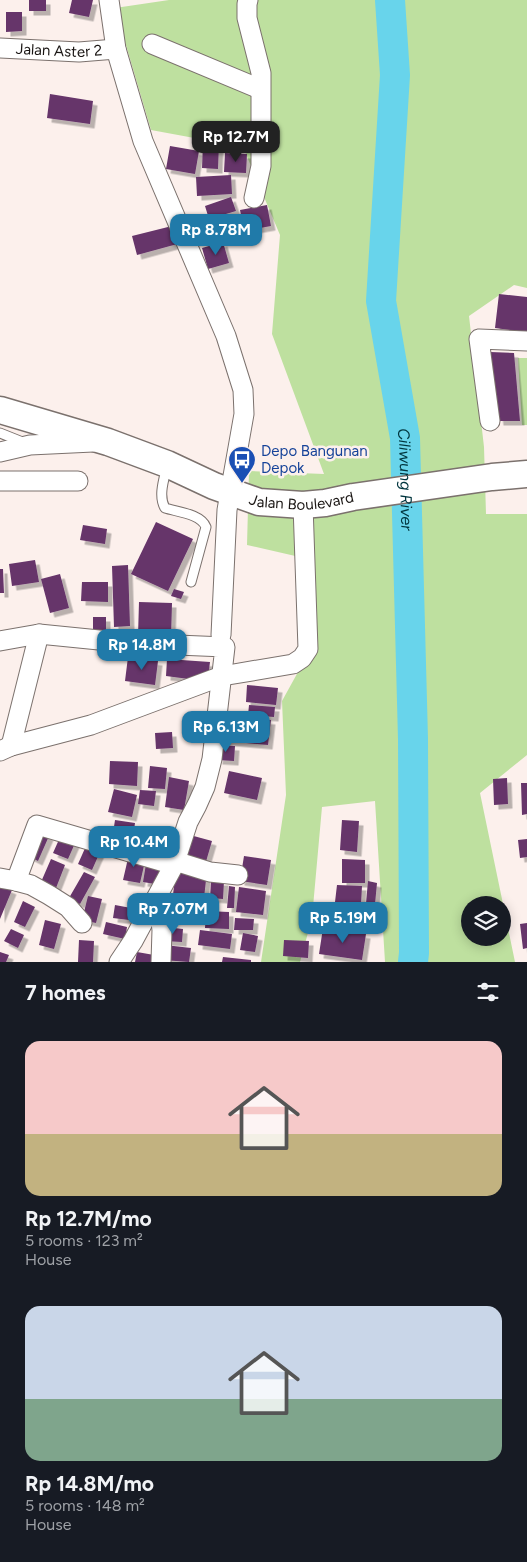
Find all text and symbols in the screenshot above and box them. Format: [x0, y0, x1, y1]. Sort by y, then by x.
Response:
street label: Jalan Aster 2 [15, 40, 103, 61]
pin: Rp 12.7M [184, 120, 288, 163]
text: Rp 12.7M [203, 127, 269, 146]
pin: Rp 8.78M [164, 214, 268, 256]
text: Rp 8.78M [181, 220, 251, 239]
water label: Ciliwung River [393, 427, 416, 531]
place label: Depo Bangunan Depok [261, 442, 368, 477]
bus stop icon: Depo Bangunan Depok [227, 445, 257, 484]
street label: Jalan Boulevard [247, 488, 355, 514]
pin: Rp 14.8M [90, 628, 194, 671]
text: Rp 14.8M [108, 635, 176, 654]
pin: Rp 6.13M [174, 710, 278, 753]
text: Rp 6.13M [193, 717, 259, 736]
pin: Rp 10.4M [82, 826, 186, 868]
text: Rp 10.4M [100, 832, 168, 851]
pin: Rp 7.07M [121, 892, 225, 935]
map controls [461, 896, 511, 946]
button: layers [461, 896, 511, 946]
text: Rp 7.07M [138, 899, 208, 918]
pin: Rp 5.19M [291, 902, 395, 944]
text: Rp 5.19M [310, 908, 376, 927]
icon: filters [474, 978, 502, 1006]
text: 7 homes [25, 980, 106, 1005]
icon: home [219, 1073, 309, 1163]
text: Rp 12.7M/mo [25, 1206, 152, 1231]
text: 5 rooms · 123 m² [25, 1231, 143, 1250]
text: House [25, 1250, 71, 1269]
icon: home [219, 1338, 309, 1428]
text: Rp 14.8M/mo [25, 1471, 154, 1496]
text: 5 rooms · 148 m² [25, 1496, 145, 1515]
text: House [25, 1515, 71, 1534]

